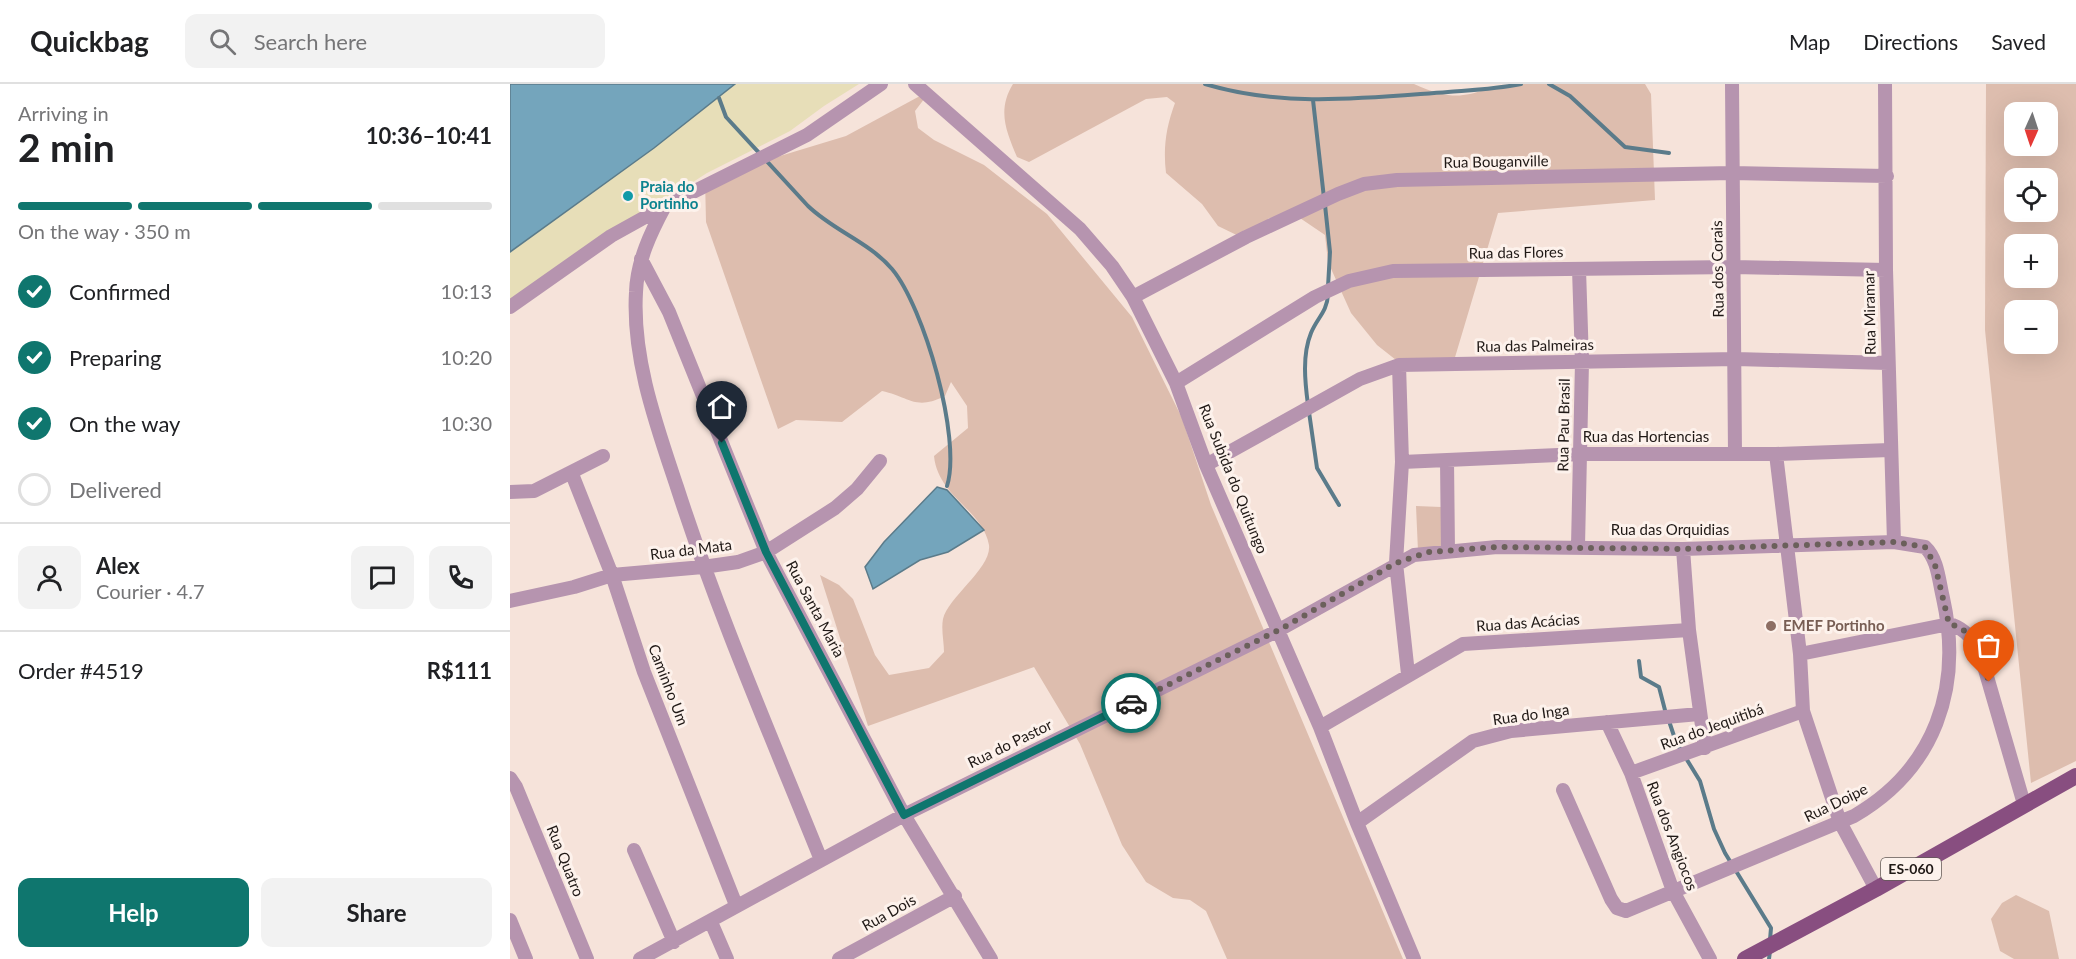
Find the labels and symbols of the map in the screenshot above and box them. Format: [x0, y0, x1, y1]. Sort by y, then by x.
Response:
north arrow [2004, 102, 2058, 156]
street label: Rua Bouganville [1443, 151, 1549, 171]
place label: Praia do Portinho [640, 177, 699, 212]
marker: Praia do Portinho [621, 189, 635, 203]
street label: Rua dos Corais [1707, 220, 1727, 318]
street label: Rua das Flores [1468, 242, 1564, 262]
street label: Rua Miramar [1859, 270, 1879, 355]
street label: Rua das Palmeiras [1476, 335, 1594, 355]
street label: Rua Pau Brasil [1553, 378, 1573, 472]
pin [696, 381, 747, 443]
street label: Rua Subida do Quitungo [1196, 401, 1272, 556]
street label: Rua das Hortencias [1583, 427, 1709, 445]
street label: Rua das Orquidias [1611, 520, 1729, 538]
street label: Rua da Mata [649, 535, 733, 563]
street label: Rua Santa Maria [783, 557, 849, 660]
street label: Rua das Acácias [1476, 609, 1580, 635]
place label: EMEF Portinho [1783, 616, 1885, 634]
marker: EMEF Portinho [1764, 619, 1778, 633]
pin [1963, 620, 2014, 682]
street label: Caminho Um [645, 641, 693, 728]
courier [1101, 673, 1161, 733]
street label: Rua do Jequitibá [1658, 699, 1766, 753]
street label: Rua do Inga [1491, 700, 1570, 728]
street label: Rua do Pastor [964, 715, 1055, 771]
street label: Rua dos Angiocos [1644, 778, 1702, 893]
street label: Rua Doipe [1801, 779, 1870, 825]
street label: Rua Quatro [543, 822, 588, 899]
road number: ES-060 [1881, 858, 1941, 880]
street label: Rua Dois [859, 890, 919, 934]

